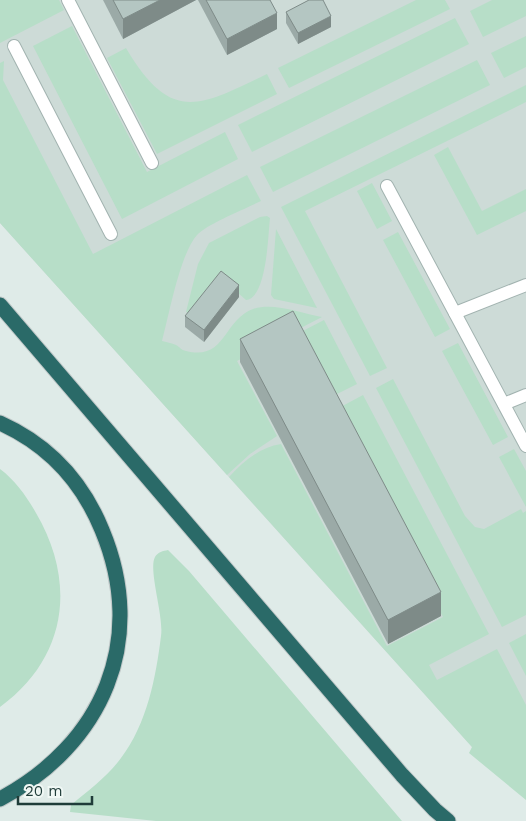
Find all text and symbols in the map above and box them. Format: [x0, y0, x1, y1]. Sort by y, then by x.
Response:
scale bar [18, 774, 91, 806]
text: 20 m [25, 782, 63, 800]

